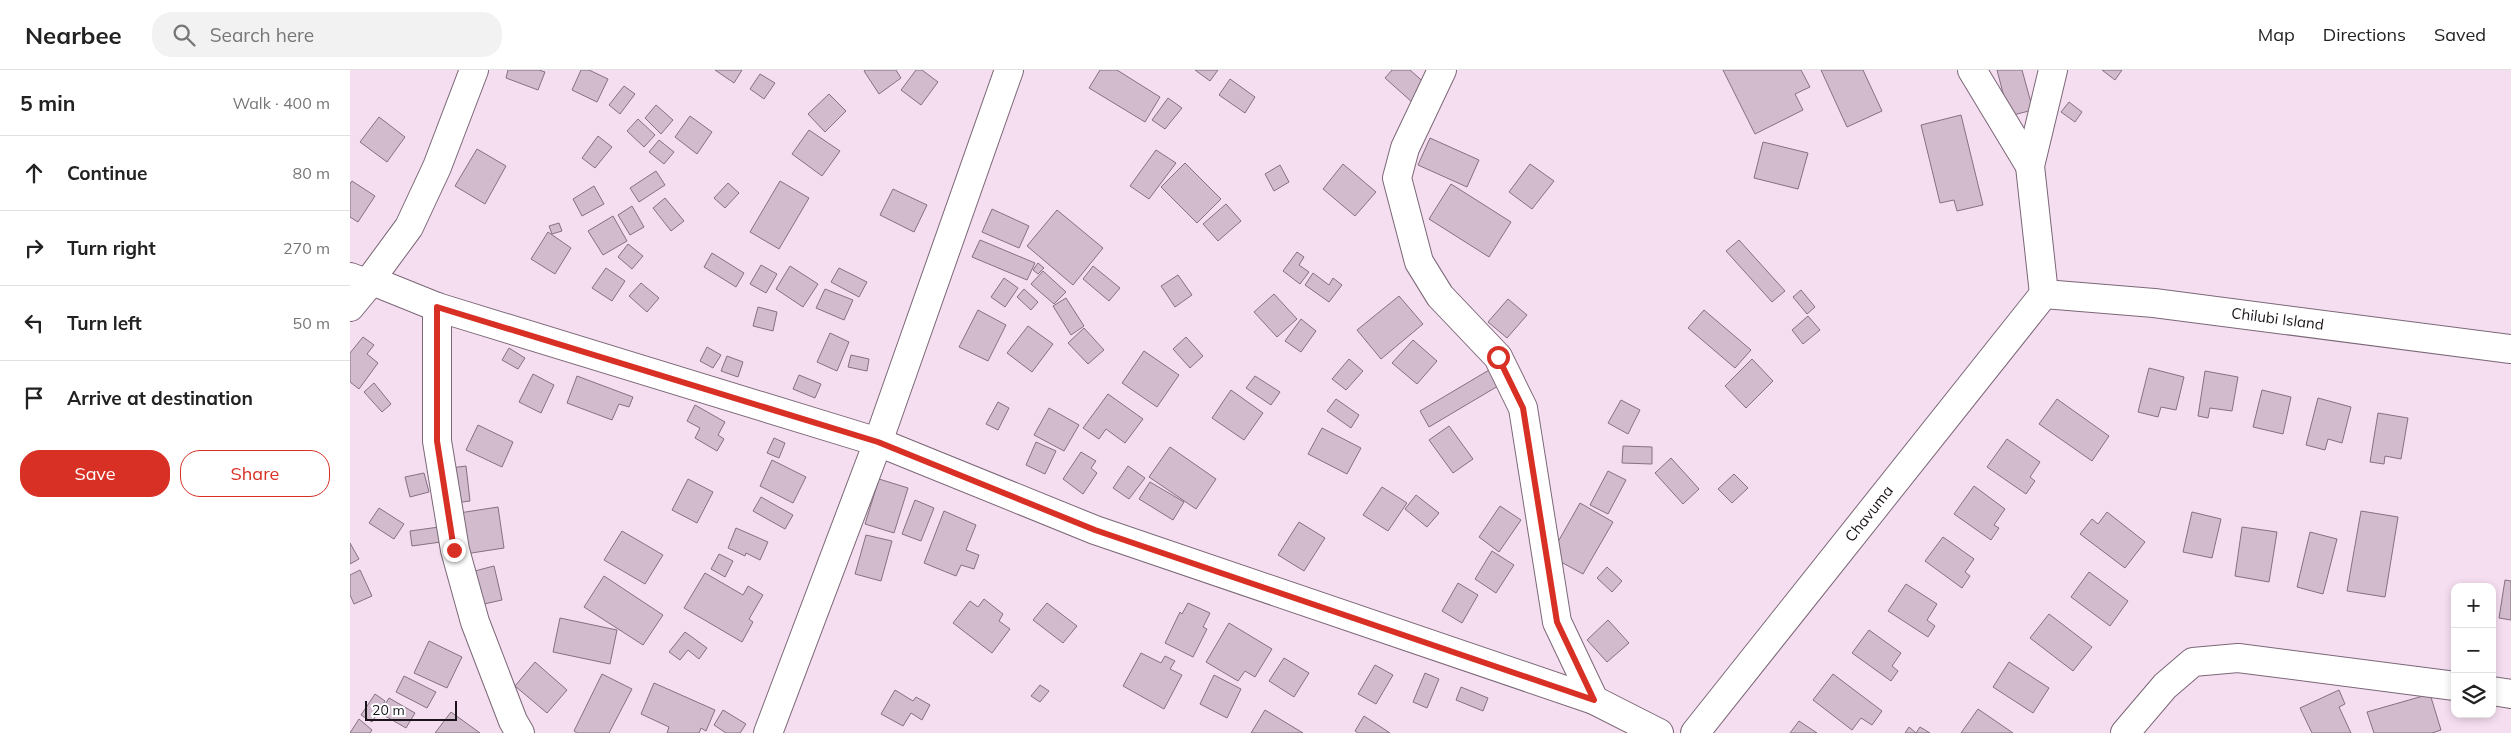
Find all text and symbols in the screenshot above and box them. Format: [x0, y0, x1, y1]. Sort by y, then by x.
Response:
search box [152, 12, 502, 57]
text: Nearbee [25, 20, 122, 50]
icon: search [170, 21, 198, 49]
text: Search here [210, 23, 314, 47]
text: Map [2258, 23, 2295, 46]
text: Directions [2323, 23, 2406, 46]
text: Saved [2434, 23, 2486, 46]
text: 5 min [20, 90, 75, 116]
text: Walk · 400 m [232, 93, 330, 113]
icon: ahead [20, 159, 48, 187]
text: Continue [67, 161, 147, 185]
text: 80 m [293, 163, 330, 183]
icon: right [20, 234, 48, 262]
text: Turn right [67, 236, 156, 260]
text: 270 m [283, 238, 330, 258]
street label: Chilubi Island [2230, 303, 2325, 334]
icon: left [20, 309, 48, 337]
text: Turn left [67, 311, 142, 335]
text: 50 m [293, 313, 330, 333]
route start [1487, 346, 1510, 369]
icon: arrive [20, 384, 48, 412]
text: Arrive at destination [67, 386, 253, 410]
button: Save [20, 450, 170, 497]
button: Share [180, 450, 330, 497]
street label: Chavuma [1841, 481, 1897, 546]
route end [443, 539, 466, 562]
map controls [2451, 583, 2496, 718]
button: + [2451, 583, 2496, 628]
button: − [2451, 628, 2496, 673]
button: layers [2451, 673, 2496, 718]
scale bar [365, 698, 458, 721]
text: 20 m [372, 701, 405, 719]

